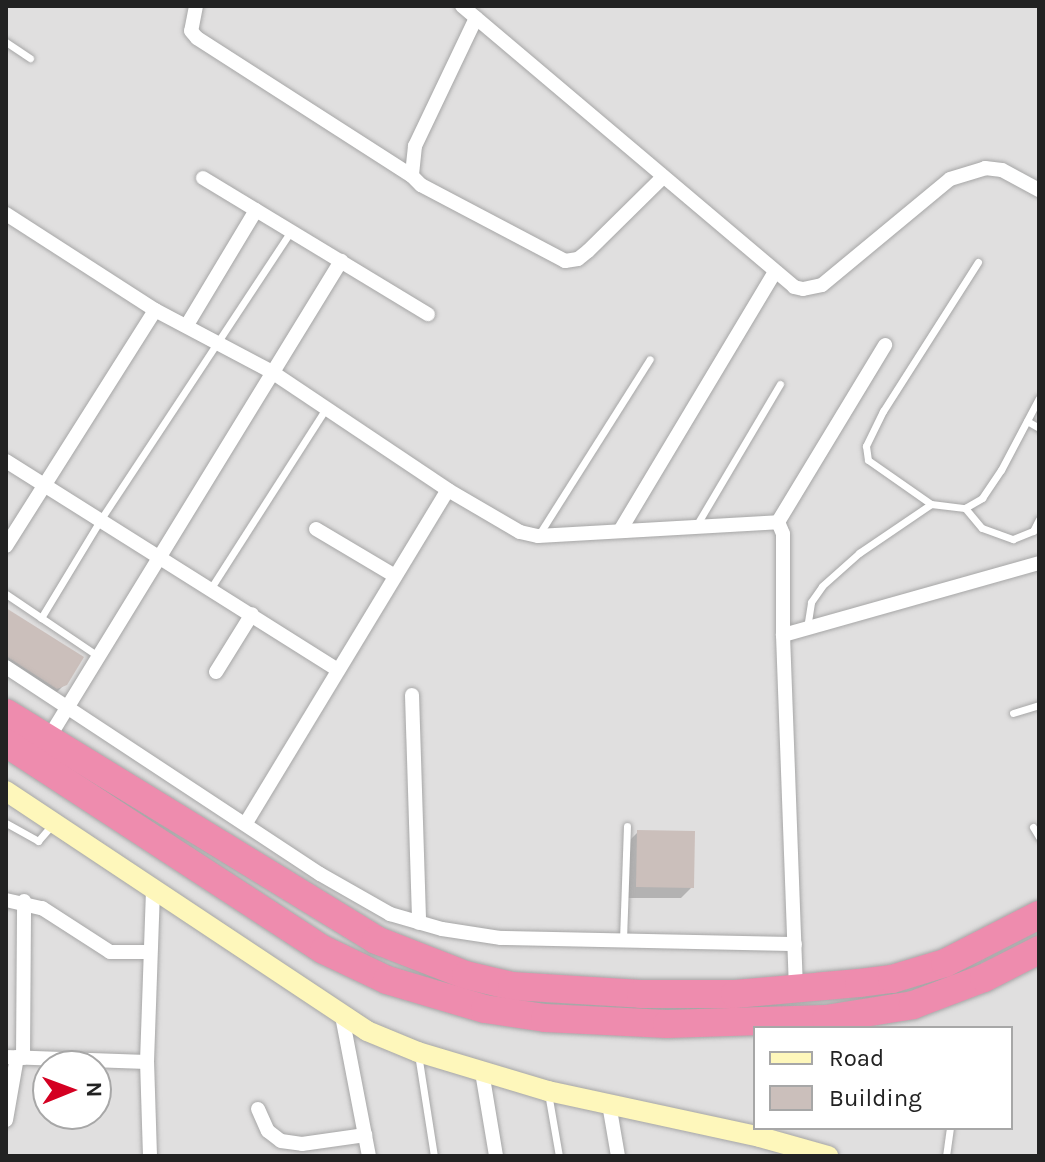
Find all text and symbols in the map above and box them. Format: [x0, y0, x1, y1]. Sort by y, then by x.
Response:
legend [753, 1026, 1013, 1130]
text: Road [829, 1044, 884, 1072]
north arrow [32, 1050, 112, 1130]
text: N [81, 1081, 107, 1098]
text: Building [829, 1084, 922, 1112]

